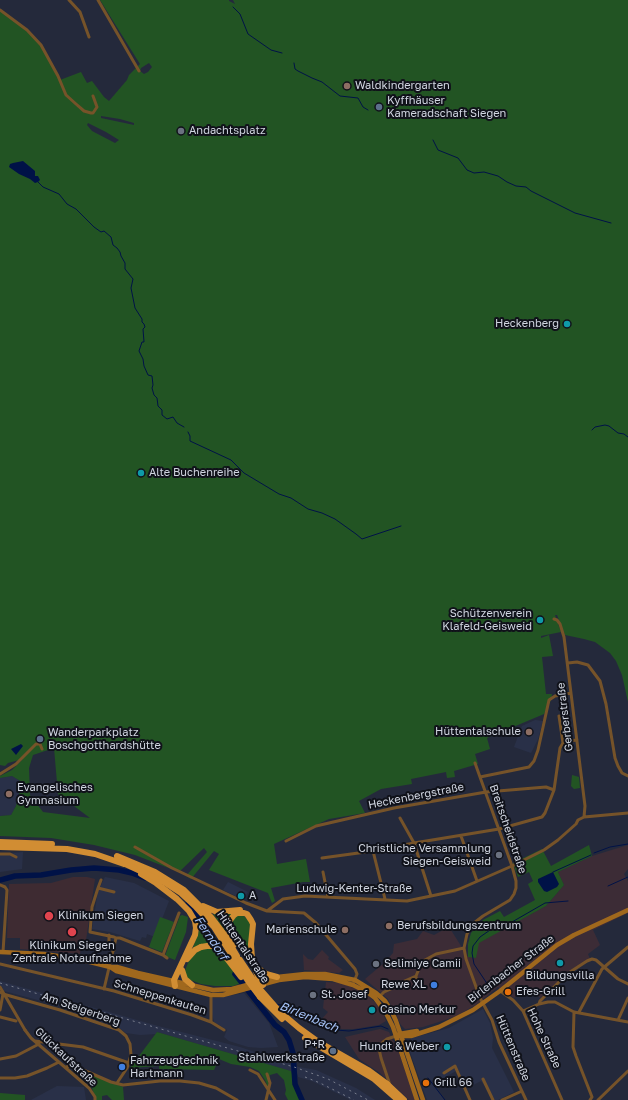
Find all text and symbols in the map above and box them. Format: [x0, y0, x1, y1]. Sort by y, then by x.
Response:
place label: Waldkindergarten [355, 79, 450, 93]
marker: Waldkindergarten [342, 81, 352, 91]
place label: Kyffhäuser Kameradschaft Siegen [387, 94, 506, 120]
marker: Kyffhäuser Kameradschaft Siegen [374, 102, 384, 112]
place label: Andachtsplatz [189, 124, 266, 138]
marker: Andachtsplatz [176, 126, 186, 136]
place label: Heckenberg [495, 317, 559, 331]
marker: Heckenberg [562, 319, 572, 329]
place label: Alte Buchenreihe [149, 466, 240, 480]
marker: Alte Buchenreihe [136, 468, 146, 478]
place label: Schützenverein Klafeld-Geisweid [442, 607, 532, 633]
marker: Schützenverein Klafeld-Geisweid [535, 615, 545, 625]
street label: Gerberstraße [554, 682, 576, 752]
place label: Hüttentalschule [435, 725, 521, 739]
place label: Wanderparkplatz Boschgotthardshütte [48, 726, 161, 752]
marker: Hüttentalschule [524, 727, 534, 737]
marker: Wanderparkplatz Boschgotthardshütte [35, 734, 45, 744]
street label: Heckenbergstraße [367, 780, 465, 812]
place label: Evangelisches Gymnasium [17, 781, 93, 807]
street label: Breitscheidstraße [487, 783, 529, 875]
marker: Evangelisches Gymnasium [4, 789, 14, 799]
place label: Christliche Versammlung Siegen-Geisweid [358, 842, 491, 868]
marker: Christliche Versammlung Siegen-Geisweid [494, 850, 504, 860]
street label: Ludwig-Kenter-Straße [296, 882, 412, 896]
place label: A [249, 889, 256, 903]
marker: A [236, 891, 246, 901]
street label: Hüttentalstraße [214, 908, 272, 986]
place label: Klinikum Siegen [58, 909, 143, 923]
marker: Klinikum Siegen [43, 910, 55, 922]
water label: Ferndorf [191, 913, 231, 963]
place label: Berufsbildungszentrum [397, 919, 521, 933]
marker: Berufsbildungszentrum [384, 921, 394, 931]
place label: Marienschule [266, 923, 337, 937]
marker: Marienschule [340, 925, 350, 935]
marker: Klinikum Siegen Zentrale Notaufnahme [66, 926, 78, 938]
street label: Birlenbacher Straße [465, 932, 557, 1006]
place label: Klinikum Siegen Zentrale Notaufnahme [13, 939, 131, 965]
place label: Selimiye Camii [384, 957, 461, 971]
marker: Bildungsvilla [555, 958, 565, 968]
marker: Selimiye Camii [371, 959, 381, 969]
place label: Bildungsvilla [526, 969, 594, 983]
street label: Schneppenkauten [112, 977, 208, 1017]
place label: Rewe XL [381, 978, 426, 992]
marker: Rewe XL [429, 980, 439, 990]
place label: Efes-Grill [516, 985, 565, 999]
marker: Efes-Grill [503, 987, 513, 997]
place label: St. Josef [321, 988, 367, 1002]
street label: Am Steigerberg [40, 989, 122, 1029]
marker: St. Josef [308, 990, 318, 1000]
water label: Birlenbach [278, 999, 340, 1035]
place label: Casino Merkur [380, 1003, 456, 1017]
marker: Casino Merkur [367, 1005, 377, 1015]
street label: Hohe Straße [524, 1006, 564, 1070]
street label: Hüttenstraße [493, 1013, 533, 1083]
street label: Glückaufstraße [32, 1025, 100, 1089]
place label: P+R Stahlwerkstraße [238, 1038, 325, 1064]
place label: Hundt & Weber [359, 1040, 439, 1054]
marker: Hundt & Weber [442, 1042, 452, 1052]
marker: P+R Stahlwerkstraße [328, 1046, 338, 1056]
place label: Fahrzeugtechnik Hartmann [130, 1054, 219, 1080]
marker: Fahrzeugtechnik Hartmann [117, 1062, 127, 1072]
place label: Grill 66 [434, 1076, 472, 1090]
marker: Grill 66 [421, 1078, 431, 1088]

